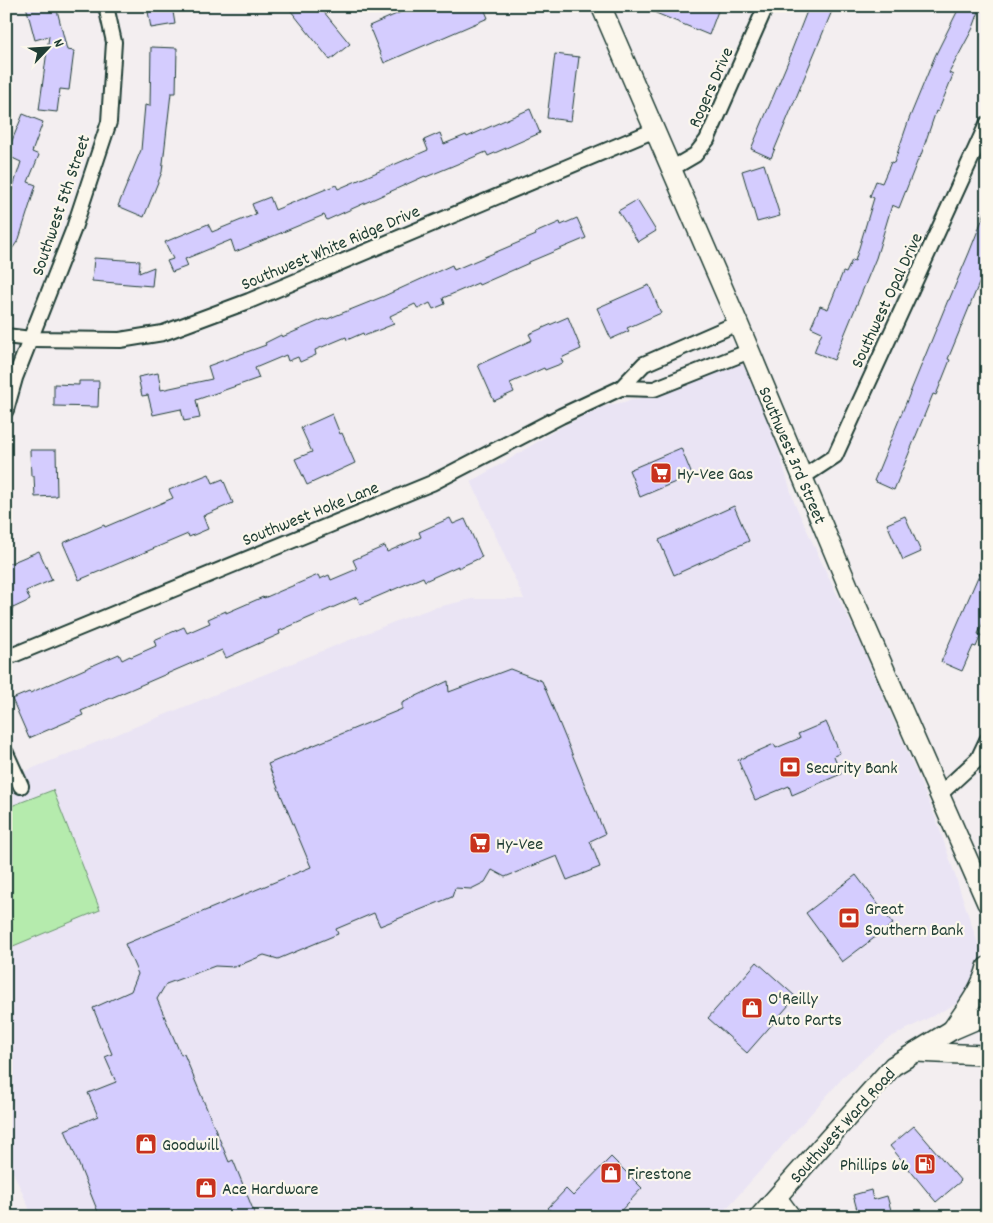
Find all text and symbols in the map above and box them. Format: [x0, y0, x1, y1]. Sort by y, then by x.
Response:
north arrow [22, 22, 72, 72]
text: N [47, 36, 69, 51]
street label: Rogers Drive [683, 44, 741, 132]
street label: Southwest 5th Street [27, 132, 98, 280]
street label: Southwest White Ridge Drive [238, 200, 424, 298]
street label: Southwest Opal Drive [846, 229, 931, 373]
street label: Southwest 3rd Street [750, 383, 831, 529]
supermarket icon: Hy-Vee Gas [649, 461, 673, 485]
place label: Hy-Vee Gas [677, 463, 753, 488]
street label: Southwest Hoke Lane [239, 477, 383, 554]
bank icon: Security Bank [778, 755, 802, 779]
place label: Security Bank [806, 757, 898, 782]
supermarket icon: Hy-Vee [468, 831, 492, 855]
place label: Hy-Vee [496, 833, 543, 858]
place label: Great Southern Bank [865, 898, 963, 944]
bank icon: Great Southern Bank [837, 906, 861, 930]
place label: O'Reilly Auto Parts [768, 988, 842, 1034]
shop icon: O'Reilly Auto Parts [740, 996, 764, 1020]
street label: Southwest Ward Road [785, 1063, 903, 1190]
shop icon: Goodwill [134, 1132, 158, 1156]
place label: Goodwill [162, 1134, 220, 1159]
fuel station icon: Phillips 66 [913, 1152, 937, 1176]
place label: Phillips 66 [840, 1154, 909, 1179]
shop icon: Firestone [599, 1161, 623, 1185]
place label: Firestone [627, 1163, 691, 1188]
shop icon: Ace Hardware [194, 1176, 218, 1200]
place label: Ace Hardware [222, 1178, 319, 1203]

